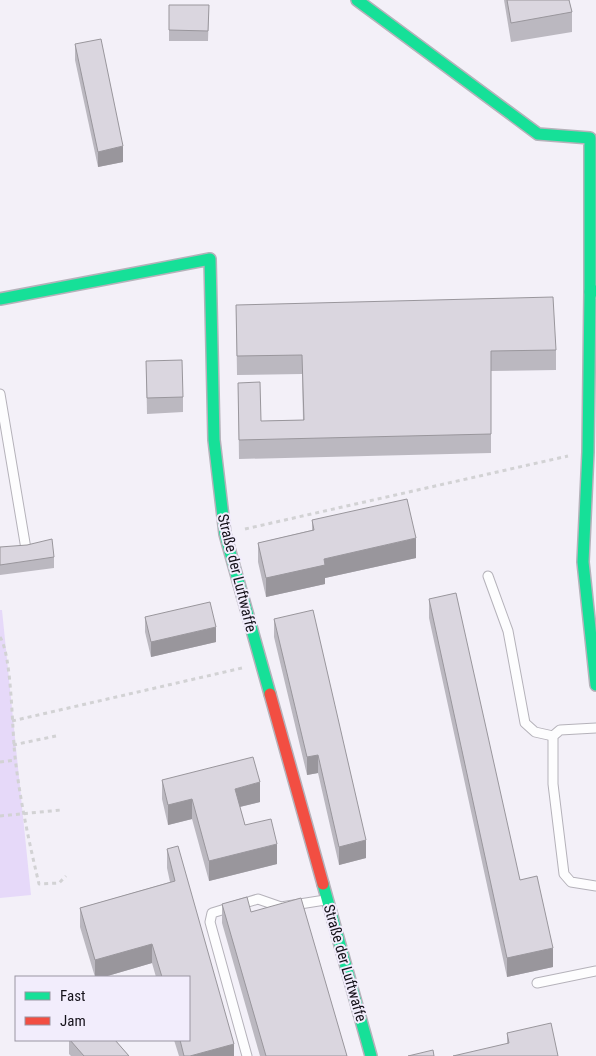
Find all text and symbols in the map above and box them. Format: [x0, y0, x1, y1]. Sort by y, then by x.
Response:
street label: Straße der Luftwaffe [214, 512, 260, 634]
street label: Straße der Luftwaffe [320, 902, 370, 1024]
legend [15, 976, 190, 1041]
text: Fast [60, 987, 85, 1005]
text: Jam [60, 1012, 86, 1030]

